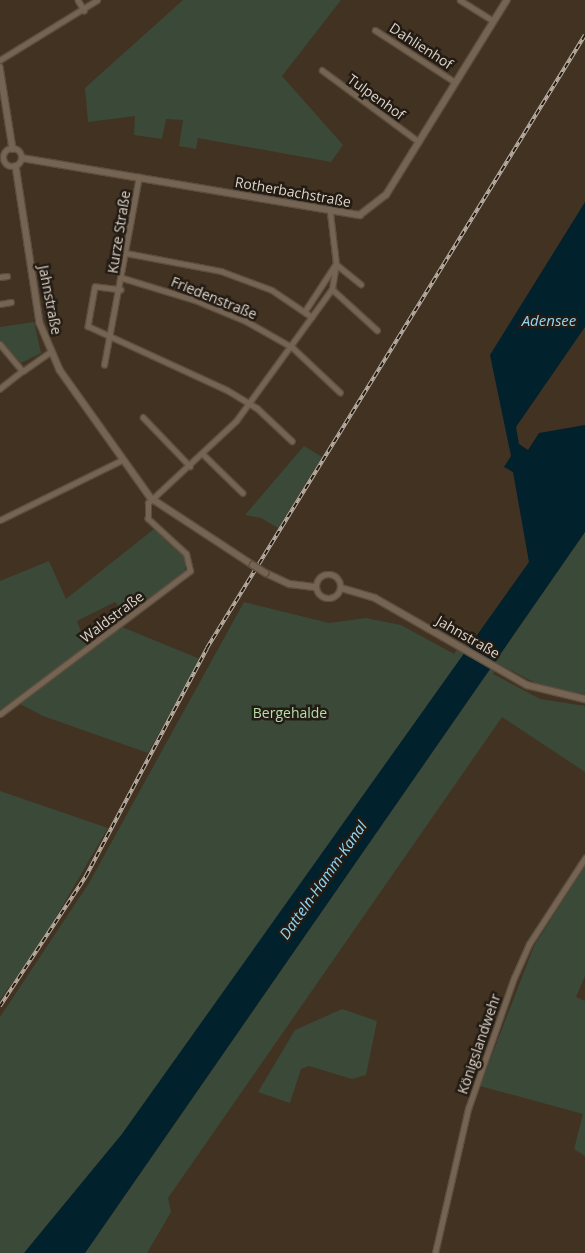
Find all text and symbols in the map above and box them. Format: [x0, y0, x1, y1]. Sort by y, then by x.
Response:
street label: Dahlienhof [386, 19, 456, 73]
street label: Tulpenhof [344, 71, 408, 123]
street label: Rotherbachstraße [234, 174, 352, 210]
street label: Kurze Straße [104, 189, 134, 275]
street label: Jahnstraße [35, 264, 65, 336]
street label: Friedenstraße [169, 273, 259, 323]
water label: Adensee [522, 312, 576, 330]
street label: Waldstraße [77, 588, 147, 646]
street label: Jahnstraße [433, 612, 503, 662]
park label: Bergehalde [253, 705, 327, 721]
water label: Datteln-Hamm-Kanal [275, 817, 371, 943]
street label: Königslandwehr [454, 992, 504, 1096]

